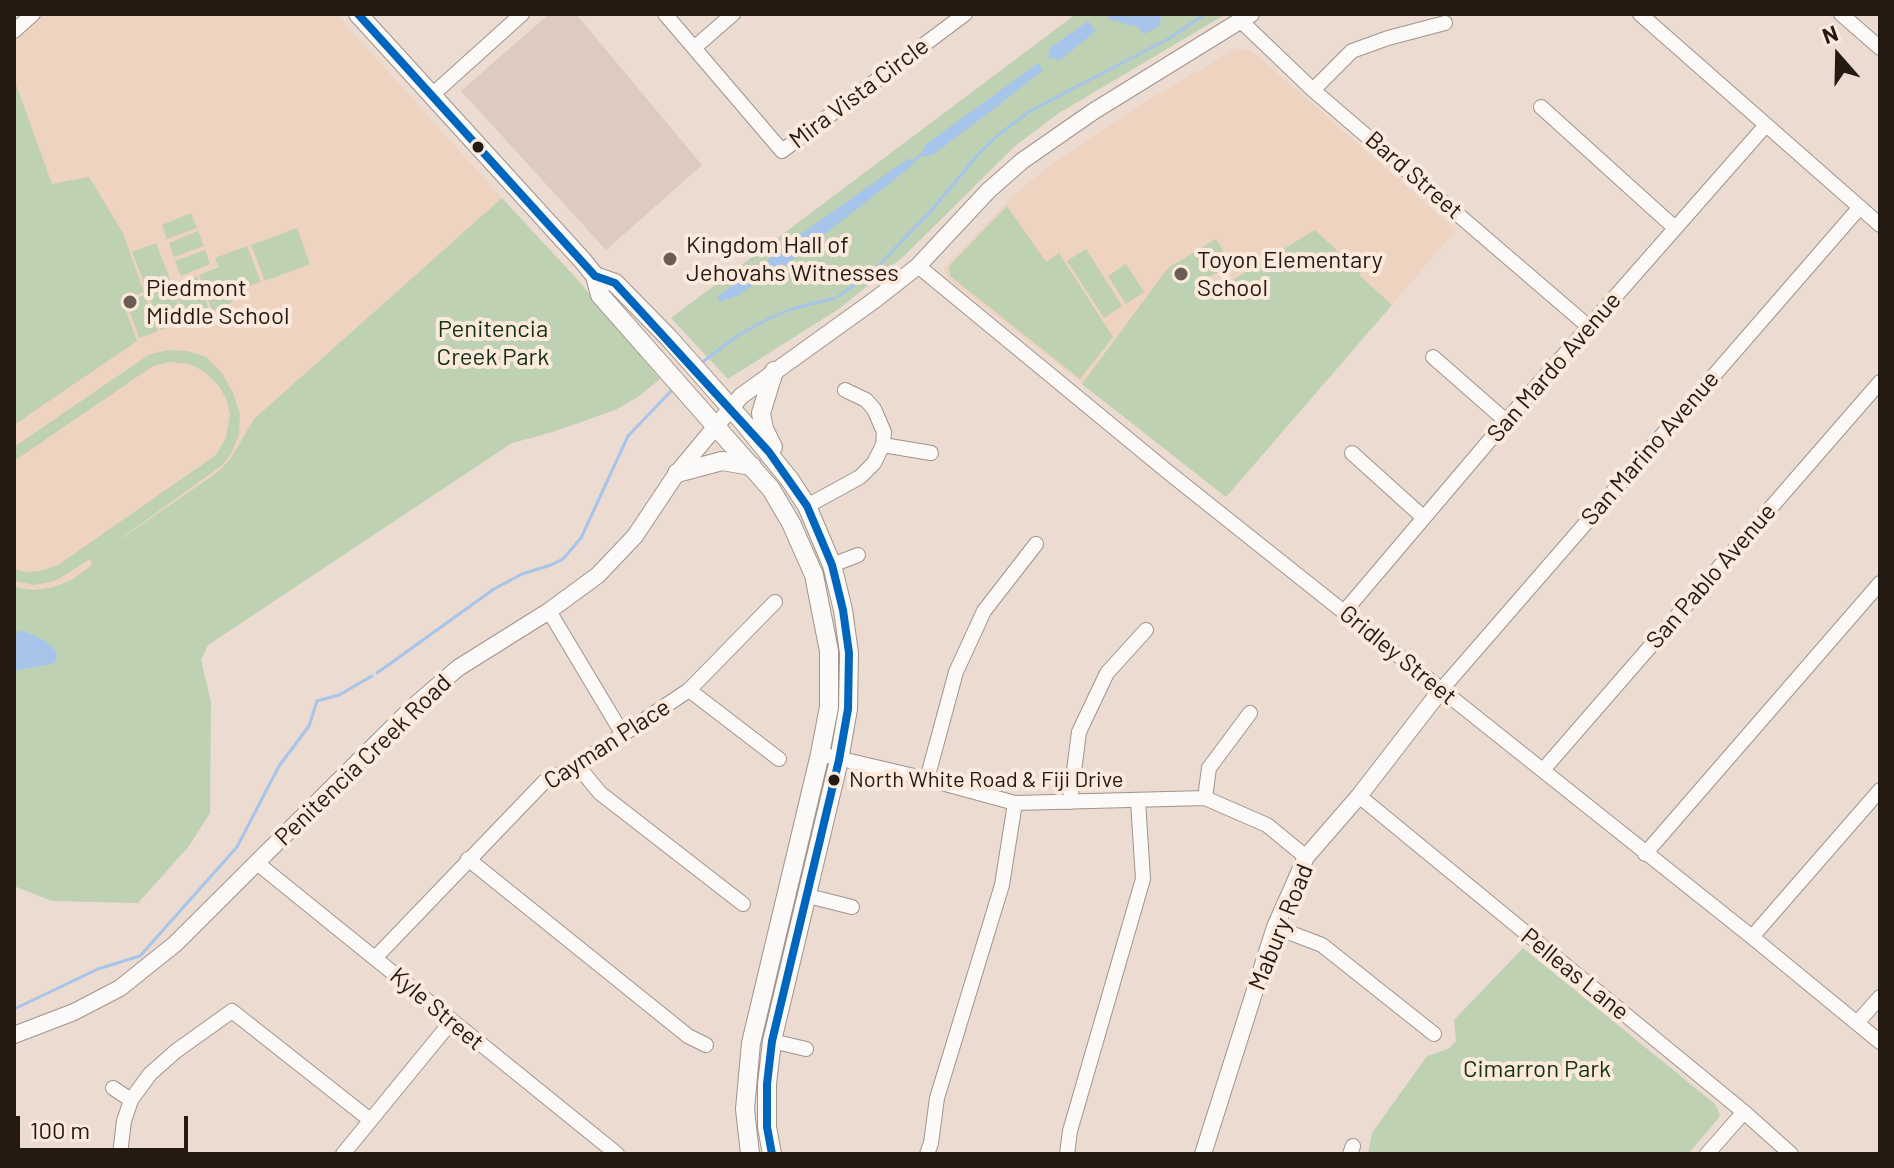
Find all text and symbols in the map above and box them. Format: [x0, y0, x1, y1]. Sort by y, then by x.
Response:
north arrow [1798, 16, 1878, 96]
text: N [1818, 19, 1841, 48]
street label: Mira Vista Circle [784, 31, 934, 155]
street label: Bard Street [1360, 125, 1468, 225]
unlabelled marker [470, 139, 486, 155]
place label: Kingdom Hall of Jehovahs Witnesses [686, 231, 899, 287]
place label: Toyon Elementary School [1197, 246, 1383, 302]
marker: Kingdom Hall of Jehovahs Witnesses [661, 250, 679, 268]
marker: Toyon Elementary School [1172, 265, 1190, 283]
place label: Piedmont Middle School [146, 274, 290, 330]
street label: San Mardo Avenue [1481, 286, 1627, 448]
marker: Piedmont Middle School [121, 293, 139, 311]
park label: Penitencia Creek Park [437, 315, 549, 371]
street label: San Marino Avenue [1575, 365, 1725, 531]
street label: San Pablo Avenue [1640, 497, 1782, 655]
street label: Gridley Street [1334, 599, 1462, 711]
street label: Penitencia Creek Road [269, 668, 457, 852]
street label: Cayman Place [539, 693, 675, 795]
place label: North White Road & Fiji Drive [849, 767, 1123, 793]
marker: North White Road & Fiji Drive [826, 772, 842, 788]
street label: Mabury Road [1243, 860, 1319, 994]
street label: Pelleas Lane [1515, 922, 1635, 1026]
street label: Kyle Street [384, 961, 490, 1057]
park label: Cimarron Park [1463, 1055, 1611, 1083]
scale bar [20, 1100, 192, 1150]
text: 100 m [30, 1115, 90, 1144]

